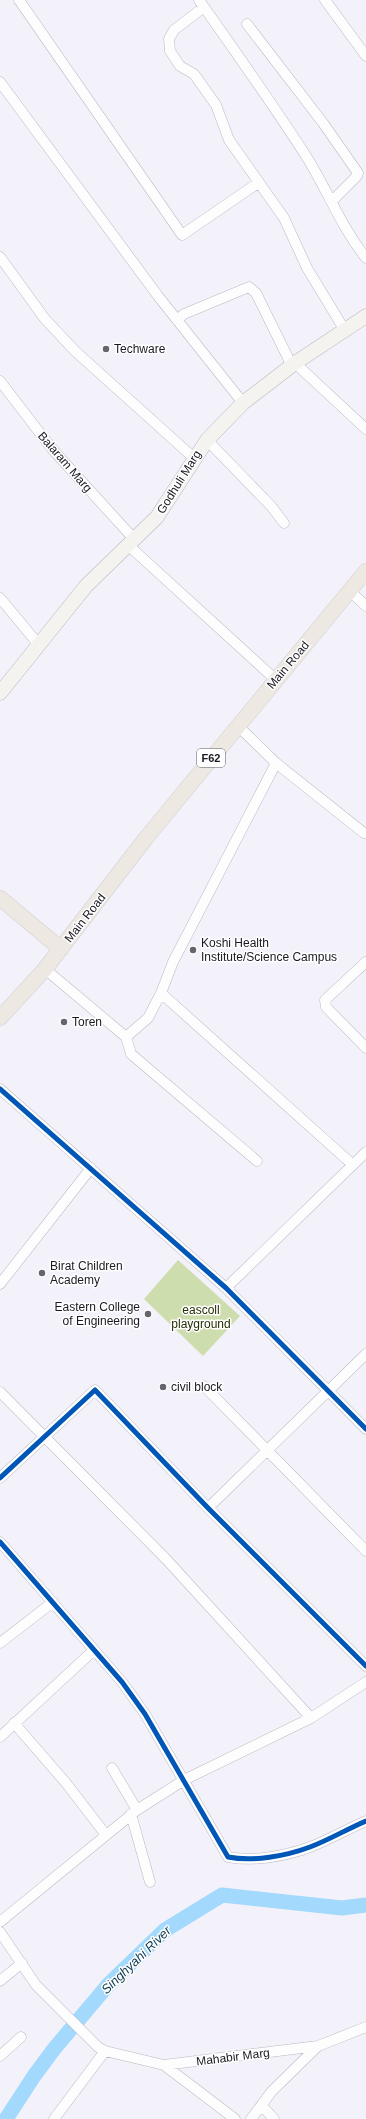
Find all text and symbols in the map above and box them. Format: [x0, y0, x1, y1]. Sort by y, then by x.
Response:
place label: Techware [114, 342, 166, 356]
marker: Techware [101, 344, 111, 354]
street label: Balaram Marg [35, 429, 95, 495]
street label: Godhuli Marg [154, 448, 204, 516]
street label: Main Road [264, 638, 312, 692]
road number: F62 [197, 749, 225, 767]
street label: Main Road [62, 891, 108, 945]
place label: Koshi Health Institute/Science Campus [201, 936, 337, 964]
marker: Koshi Health Institute/Science Campus [188, 945, 198, 955]
place label: Toren [72, 1015, 102, 1029]
marker: Toren [59, 1017, 69, 1027]
place label: Birat Children Academy [50, 1259, 123, 1287]
marker: Birat Children Academy [37, 1268, 47, 1278]
place label: Eastern College of Engineering [55, 1300, 140, 1328]
park label: eascoll playground [171, 1303, 231, 1331]
marker: Eastern College of Engineering [143, 1309, 153, 1319]
place label: civil block [171, 1380, 223, 1394]
marker: civil block [158, 1382, 168, 1392]
water label: Singhyahi River [98, 1923, 174, 1997]
street label: Mahabir Marg [195, 2046, 271, 2068]

